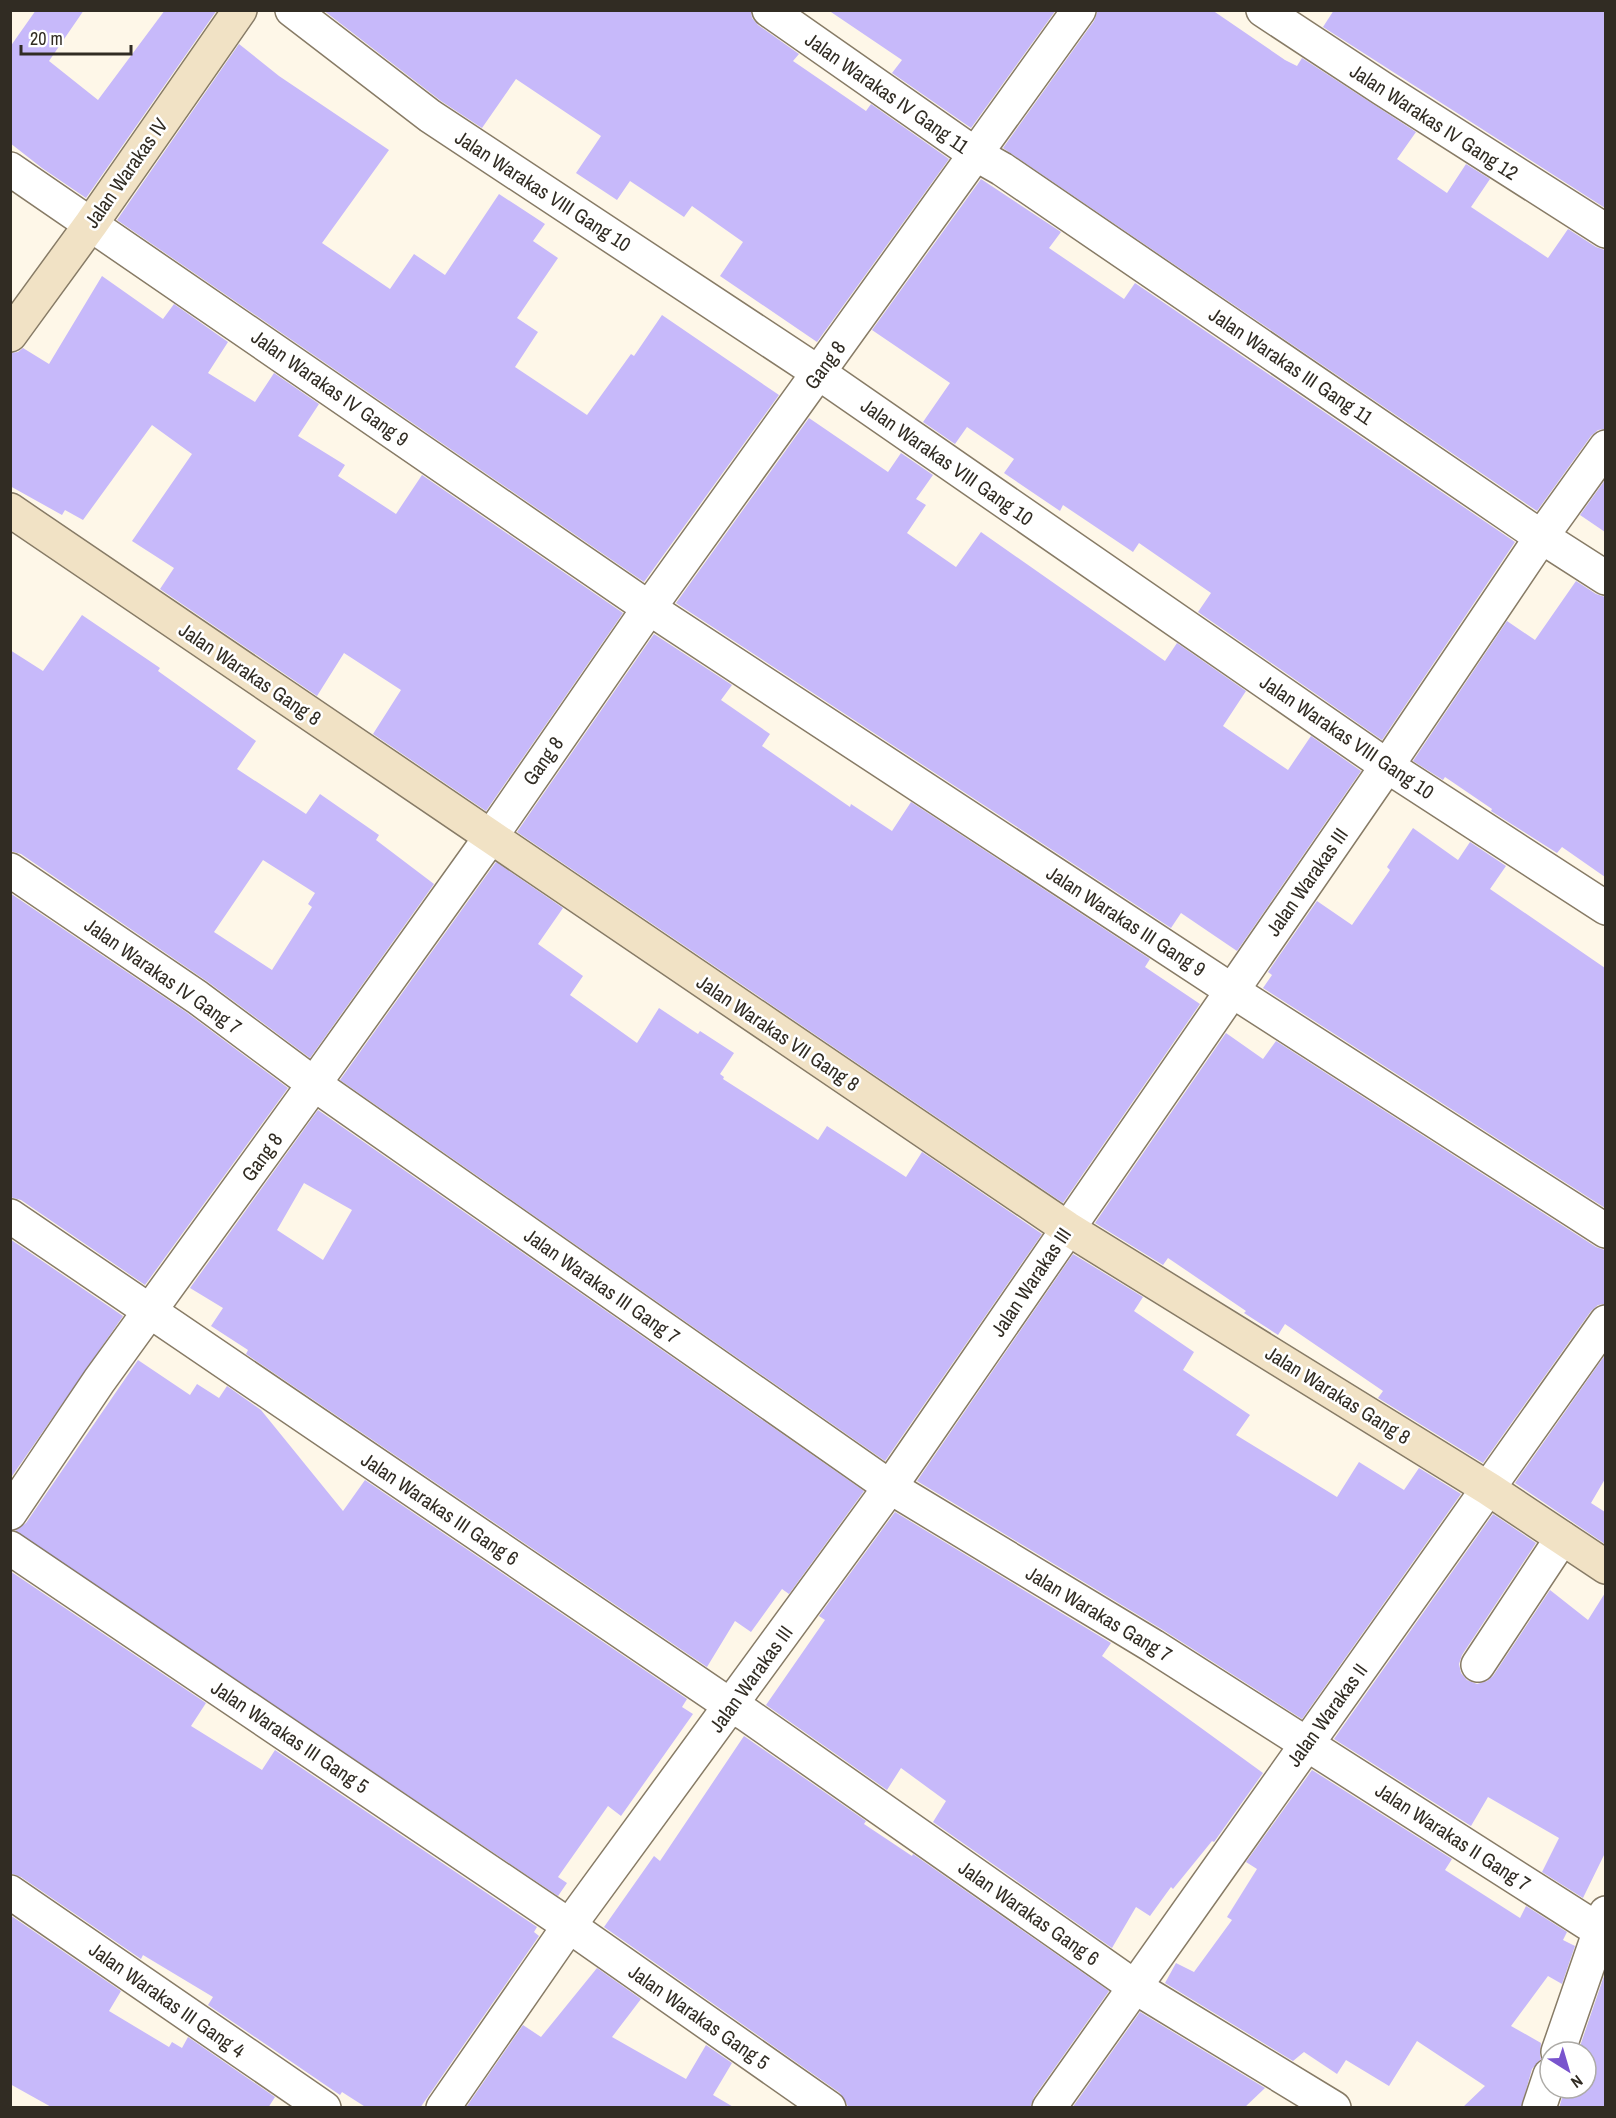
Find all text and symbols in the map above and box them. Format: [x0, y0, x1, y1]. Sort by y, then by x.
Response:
scale bar [21, 18, 130, 56]
text: 20 m [30, 26, 63, 51]
street label: Jalan Warakas IV Gang 11 [800, 26, 975, 159]
street label: Jalan Warakas IV Gang 12 [1345, 57, 1524, 186]
street label: Jalan Warakas IV [78, 113, 173, 233]
street label: Jalan Warakas VIII Gang 10 [450, 124, 636, 258]
street label: Jalan Warakas III Gang 11 [1204, 301, 1379, 431]
street label: Jalan Warakas IV Gang 9 [246, 323, 414, 452]
street label: Gang 8 [798, 335, 851, 394]
street label: Jalan Warakas VIII Gang 10 [856, 392, 1039, 531]
street label: Jalan Warakas Gang 8 [174, 616, 327, 731]
street label: Jalan Warakas VIII Gang 10 [1255, 668, 1440, 805]
street label: Gang 8 [516, 731, 569, 790]
street label: Jalan Warakas III [1259, 822, 1354, 941]
street label: Jalan Warakas III Gang 9 [1042, 859, 1211, 982]
street label: Jalan Warakas IV Gang 7 [79, 911, 247, 1040]
street label: Jalan Warakas VII Gang 8 [692, 968, 865, 1097]
street label: Gang 8 [235, 1127, 288, 1186]
street label: Jalan Warakas III Gang 7 [519, 1222, 686, 1350]
street label: Jalan Warakas III [984, 1222, 1077, 1342]
street label: Jalan Warakas Gang 8 [1261, 1339, 1416, 1450]
street label: Jalan Warakas III Gang 6 [356, 1446, 524, 1571]
street label: Jalan Warakas Gang 7 [1021, 1559, 1177, 1668]
street label: Jalan Warakas III [703, 1620, 799, 1738]
street label: Jalan Warakas II [1280, 1658, 1373, 1772]
street label: Jalan Warakas III Gang 5 [206, 1674, 374, 1799]
street label: Jalan Warakas II Gang 7 [1370, 1776, 1536, 1897]
street label: Jalan Warakas Gang 6 [953, 1854, 1105, 1971]
street label: Jalan Warakas III Gang 4 [84, 1936, 251, 2064]
street label: Jalan Warakas Gang 5 [623, 1958, 775, 2075]
north arrow [1538, 2040, 1598, 2100]
text: N [1567, 2070, 1587, 2094]

